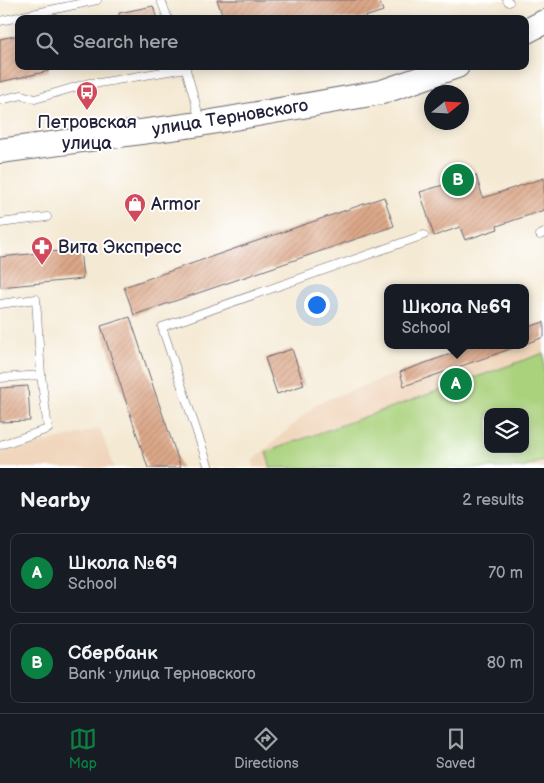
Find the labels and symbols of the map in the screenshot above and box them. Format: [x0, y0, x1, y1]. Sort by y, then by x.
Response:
bus stop icon: Петровская улица [75, 80, 99, 111]
north arrow [424, 85, 469, 130]
street label: улица Терновского [151, 95, 310, 140]
place label: Петровская улица [37, 112, 137, 154]
pin: B [442, 161, 474, 199]
shop icon: Armor [123, 192, 147, 223]
place label: Armor [151, 194, 201, 215]
pharmacy icon: Вита Экспресс [30, 235, 54, 266]
place label: Вита Экспресс [58, 237, 182, 258]
your location [304, 292, 330, 318]
pin: A [440, 365, 472, 403]

